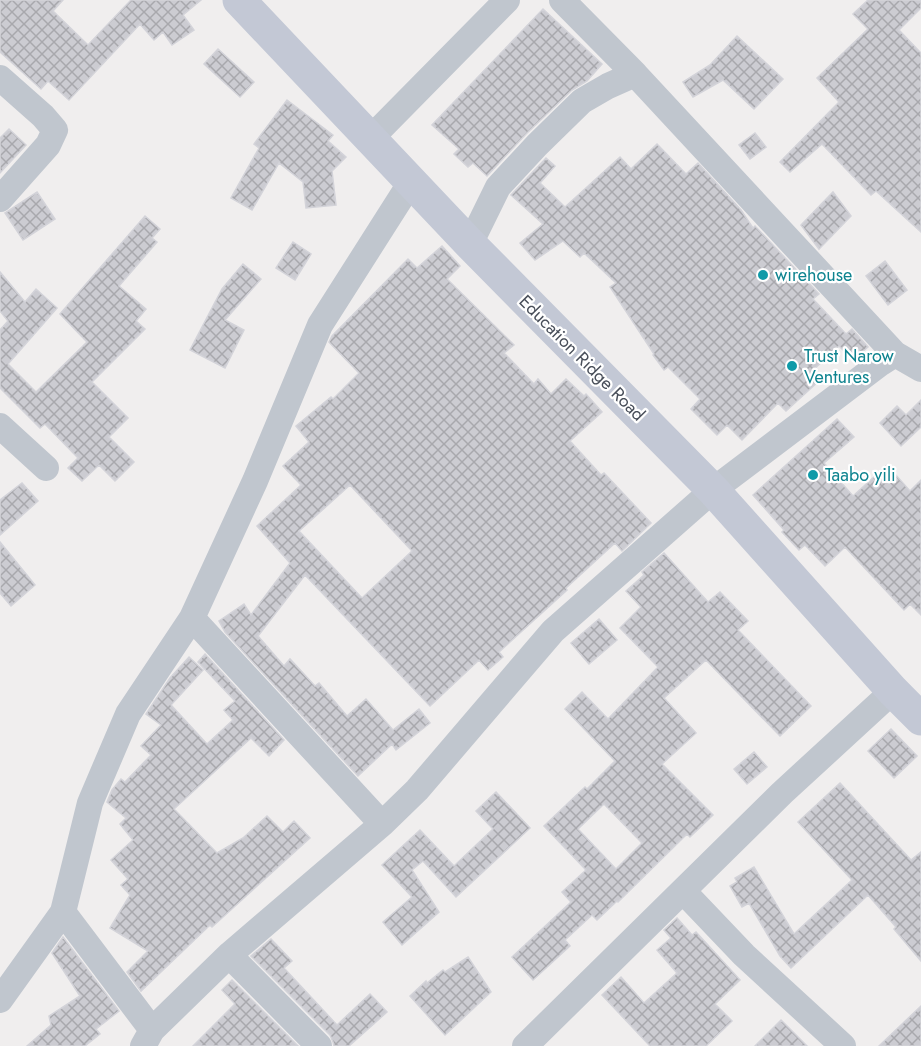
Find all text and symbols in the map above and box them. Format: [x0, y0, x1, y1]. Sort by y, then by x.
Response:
place label: wirehouse [775, 262, 852, 288]
marker: wirehouse [756, 268, 770, 282]
street label: Education Ridge Road [513, 289, 651, 427]
place label: Trust Narow Ventures [804, 343, 895, 390]
marker: Trust Narow Ventures [785, 359, 799, 373]
place label: Taabo yili [825, 462, 896, 488]
marker: Taabo yili [806, 468, 820, 482]

